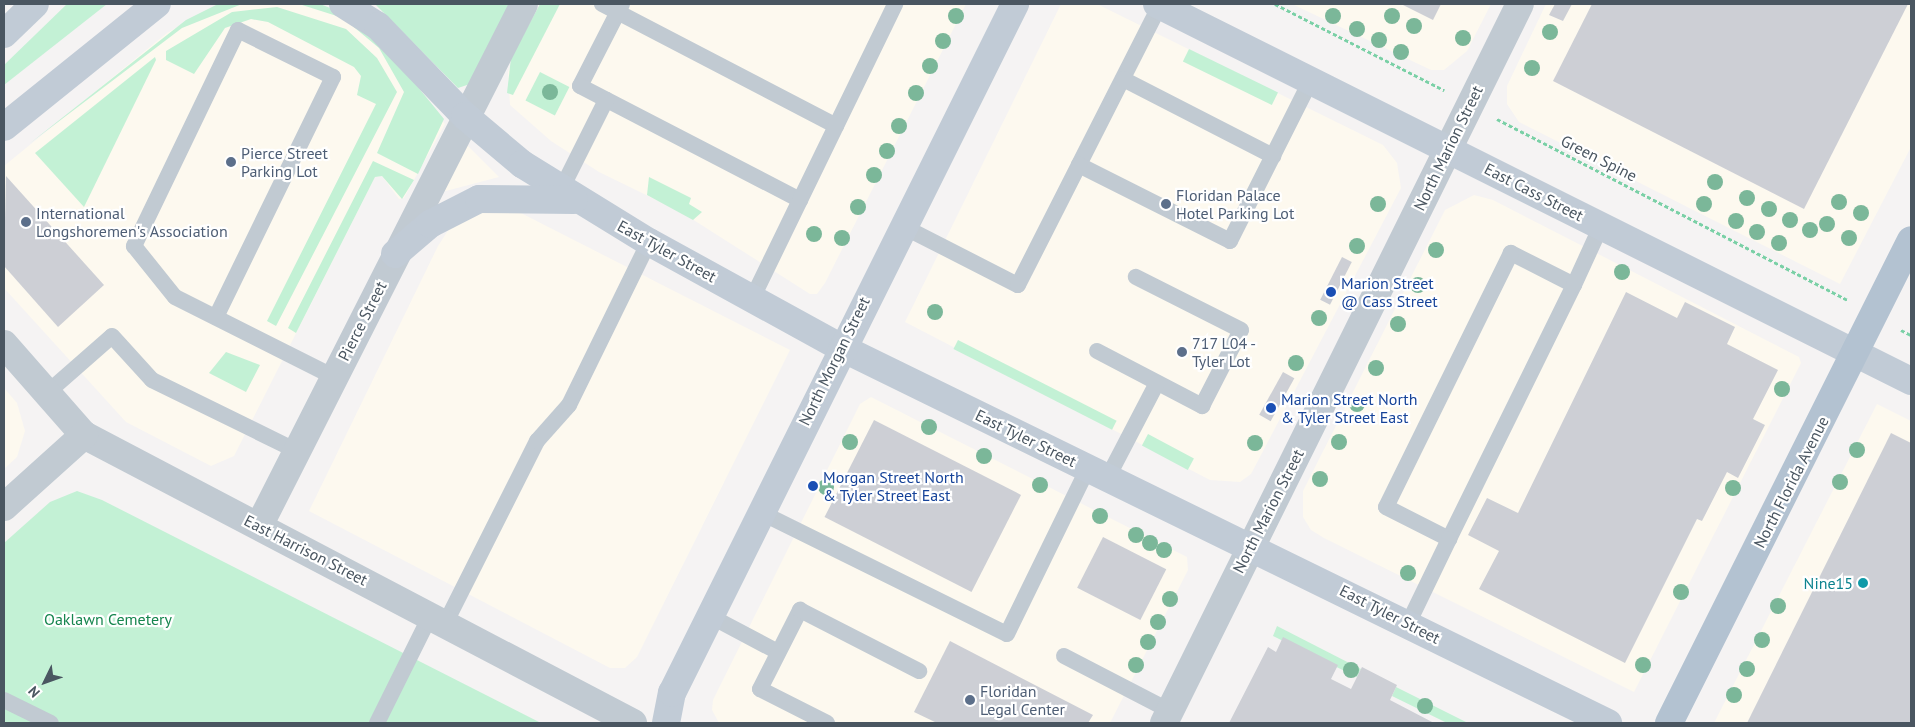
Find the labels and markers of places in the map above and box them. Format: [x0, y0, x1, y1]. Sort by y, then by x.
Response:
place label: Pierce Street Parking Lot [241, 143, 328, 181]
marker: Pierce Street Parking Lot [225, 156, 237, 168]
place label: Floridan Palace Hotel Parking Lot [1176, 185, 1294, 223]
marker: Floridan Palace Hotel Parking Lot [1160, 198, 1172, 210]
place label: International Longshoremen's Association [36, 203, 228, 241]
marker: International Longshoremen's Association [20, 216, 32, 228]
place label: Marion Street @ Cass Street [1341, 273, 1438, 311]
marker: Marion Street @ Cass Street [1325, 286, 1337, 298]
place label: 717 L04 - Tyler Lot [1192, 333, 1258, 371]
marker: 717 L04 - Tyler Lot [1176, 346, 1188, 358]
place label: Marion Street North & Tyler Street East [1281, 389, 1417, 427]
marker: Marion Street North & Tyler Street East [1265, 402, 1277, 414]
place label: Morgan Street North & Tyler Street East [823, 467, 964, 505]
marker: Morgan Street North & Tyler Street East [807, 480, 819, 492]
place label: Nine15 [1804, 573, 1853, 593]
marker: Nine15 [1857, 577, 1869, 589]
place label: Floridan Legal Center [980, 681, 1065, 719]
marker: Floridan Legal Center [964, 694, 976, 706]

